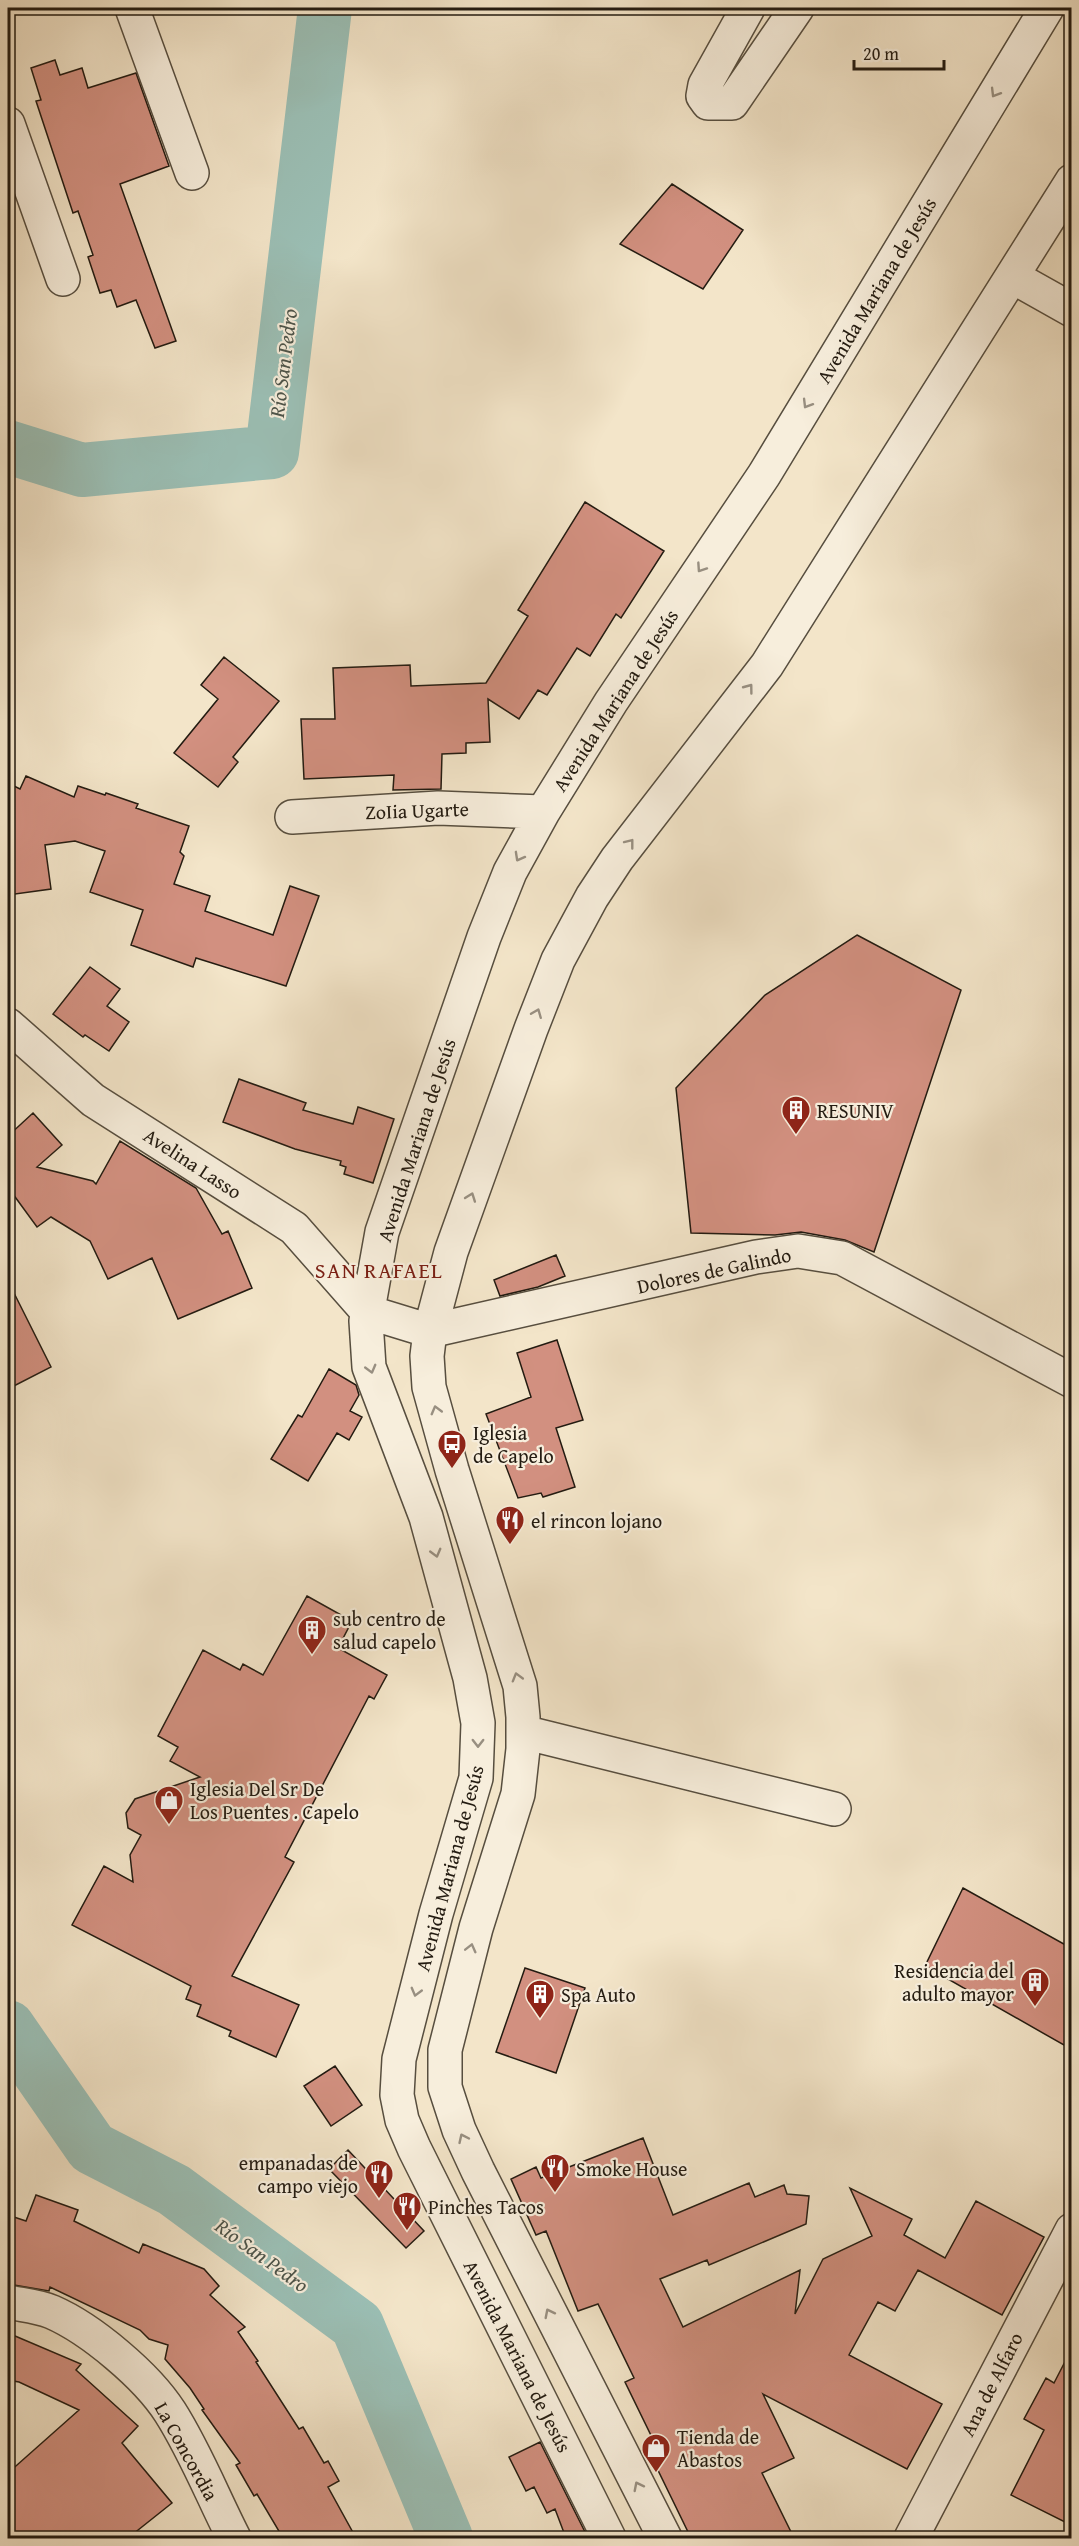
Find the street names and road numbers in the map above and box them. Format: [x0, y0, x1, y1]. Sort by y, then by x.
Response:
street label: Avenida Mariana de Jesús [809, 191, 943, 389]
street label: Avenida Mariana de Jesús [545, 603, 685, 797]
street label: ZoIia Ugarte [365, 794, 469, 826]
street label: Avenida Mariana de Jesús [369, 1034, 463, 1246]
street label: Avelina Lasso [138, 1120, 248, 1206]
street label: Dolores de Galindo [634, 1240, 794, 1300]
street label: Avenida Mariana de Jesús [407, 1762, 491, 1974]
street label: Avenida Mariana de Jesús [457, 2255, 579, 2457]
street label: Ana de Alfaro [952, 2327, 1030, 2441]
street label: La Concordia [148, 2396, 226, 2506]

